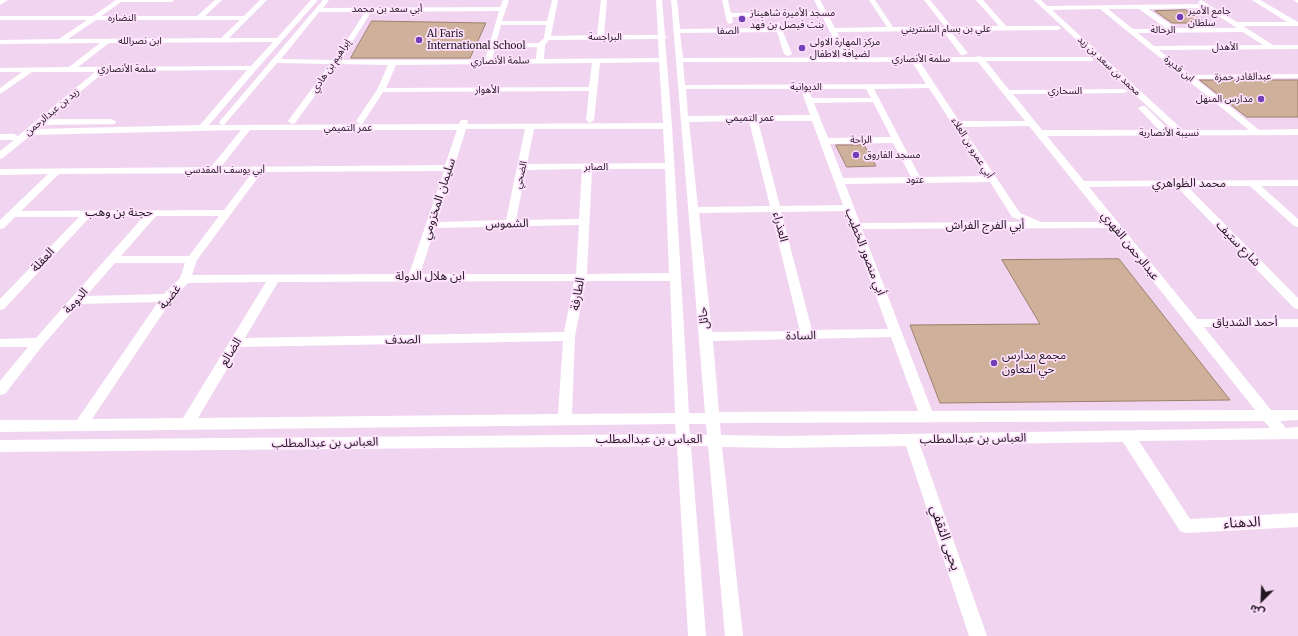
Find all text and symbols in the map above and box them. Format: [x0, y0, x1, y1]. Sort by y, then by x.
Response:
street label: أبي سعد بن محمد [352, 3, 422, 15]
place label: جامع الأمير سلطان [1188, 5, 1231, 28]
place label: مسجد الأميرة شاهيناز بنت فيصل بن فهد [750, 7, 835, 30]
street label: النضاره [108, 12, 136, 24]
marker: جامع الأمير سلطان [1175, 12, 1185, 22]
marker: مسجد الأميرة شاهيناز بنت فيصل بن فهد [737, 14, 747, 24]
street label: علي بن بسام الشنتريني [901, 23, 991, 35]
street label: الرحالة [1151, 24, 1175, 36]
street label: الصفا [717, 25, 739, 37]
place label: Al Faris International School [427, 28, 525, 52]
street label: البراجسة [588, 31, 622, 43]
street label: محمد بن سعد بن زيد [1075, 34, 1143, 98]
street label: ابن نصرالله [118, 35, 162, 47]
marker: Al Faris International School [414, 35, 424, 45]
place label: مركز المهارة الاولى لضيافة الاطفال [810, 36, 880, 60]
street label: إبراهيم بن هادي [309, 37, 353, 95]
street label: الأهدل [1212, 41, 1238, 53]
marker: مركز المهارة الاولى لضيافة الاطفال [797, 43, 807, 53]
street label: سلمة الأنصاري [892, 53, 950, 65]
street label: ابن قديرة [1162, 53, 1196, 85]
street label: سلمة الأنصاري [471, 54, 529, 68]
street label: سلمة الأنصاري [98, 63, 156, 75]
street label: عبدالقادر حمزة [1215, 71, 1271, 83]
street label: الديوانية [790, 81, 822, 93]
street label: الأهوار [475, 84, 499, 96]
street label: السحاري [1048, 85, 1082, 97]
street label: زيد بن عبدالرحمن [22, 86, 82, 138]
place label: مدارس المنهل [1196, 93, 1253, 105]
marker: مدارس المنهل [1256, 94, 1266, 104]
street label: عمر التميمي [726, 112, 774, 124]
street label: أبي عمرو بن العلاء [949, 116, 995, 180]
street label: عمر التميمي [324, 122, 372, 134]
street label: نسيبة الأنصارية [1139, 127, 1199, 139]
street label: الراحة [850, 134, 872, 146]
place label: مسجد الفاروق [864, 149, 921, 161]
marker: مسجد الفاروق [851, 150, 861, 160]
street label: سليمان المخزومي [419, 156, 459, 242]
street label: الضحي [512, 160, 530, 190]
street label: الصابر [584, 161, 608, 173]
street label: أبي يوسف المقدسي [185, 164, 265, 176]
street label: عتود [906, 174, 924, 186]
street label: محمد الظواهري [1152, 177, 1226, 191]
street label: حجنة بن وهب [85, 206, 153, 220]
street label: أبي منصور الخطيب [842, 206, 888, 298]
street label: عبدالرحمن الفهري [1098, 209, 1162, 283]
street label: العذراء [769, 210, 791, 244]
street label: الشموس [485, 216, 529, 232]
street label: شارع ستيف [1213, 218, 1263, 270]
street label: أبي الفرج الفراش [946, 219, 1024, 233]
street label: العقلة [28, 245, 58, 275]
street label: ابن هلال الدولة [395, 270, 465, 284]
street label: الطارفة [568, 276, 588, 312]
street label: غضية [156, 282, 184, 312]
street label: الدومة [61, 285, 91, 317]
street label: حائل [696, 306, 712, 330]
street label: أحمد الشدياق [1213, 316, 1277, 330]
street label: السادة [786, 329, 816, 343]
street label: الصدف [385, 332, 421, 348]
street label: الضالع [217, 335, 245, 369]
place label: مجمع مدارس حي التعاون [1002, 349, 1066, 377]
marker: مجمع مدارس حي التعاون [989, 358, 999, 368]
street label: العباس بن عبدالمطلب [920, 431, 1026, 447]
street label: العباس بن عبدالمطلب [596, 433, 702, 447]
street label: العباس بن عبدالمطلب [272, 435, 378, 451]
street label: يحيى الثقفي [926, 503, 964, 573]
street label: الدهناء [1223, 514, 1261, 532]
north arrow [1242, 580, 1282, 620]
text: ش [1247, 602, 1267, 620]

